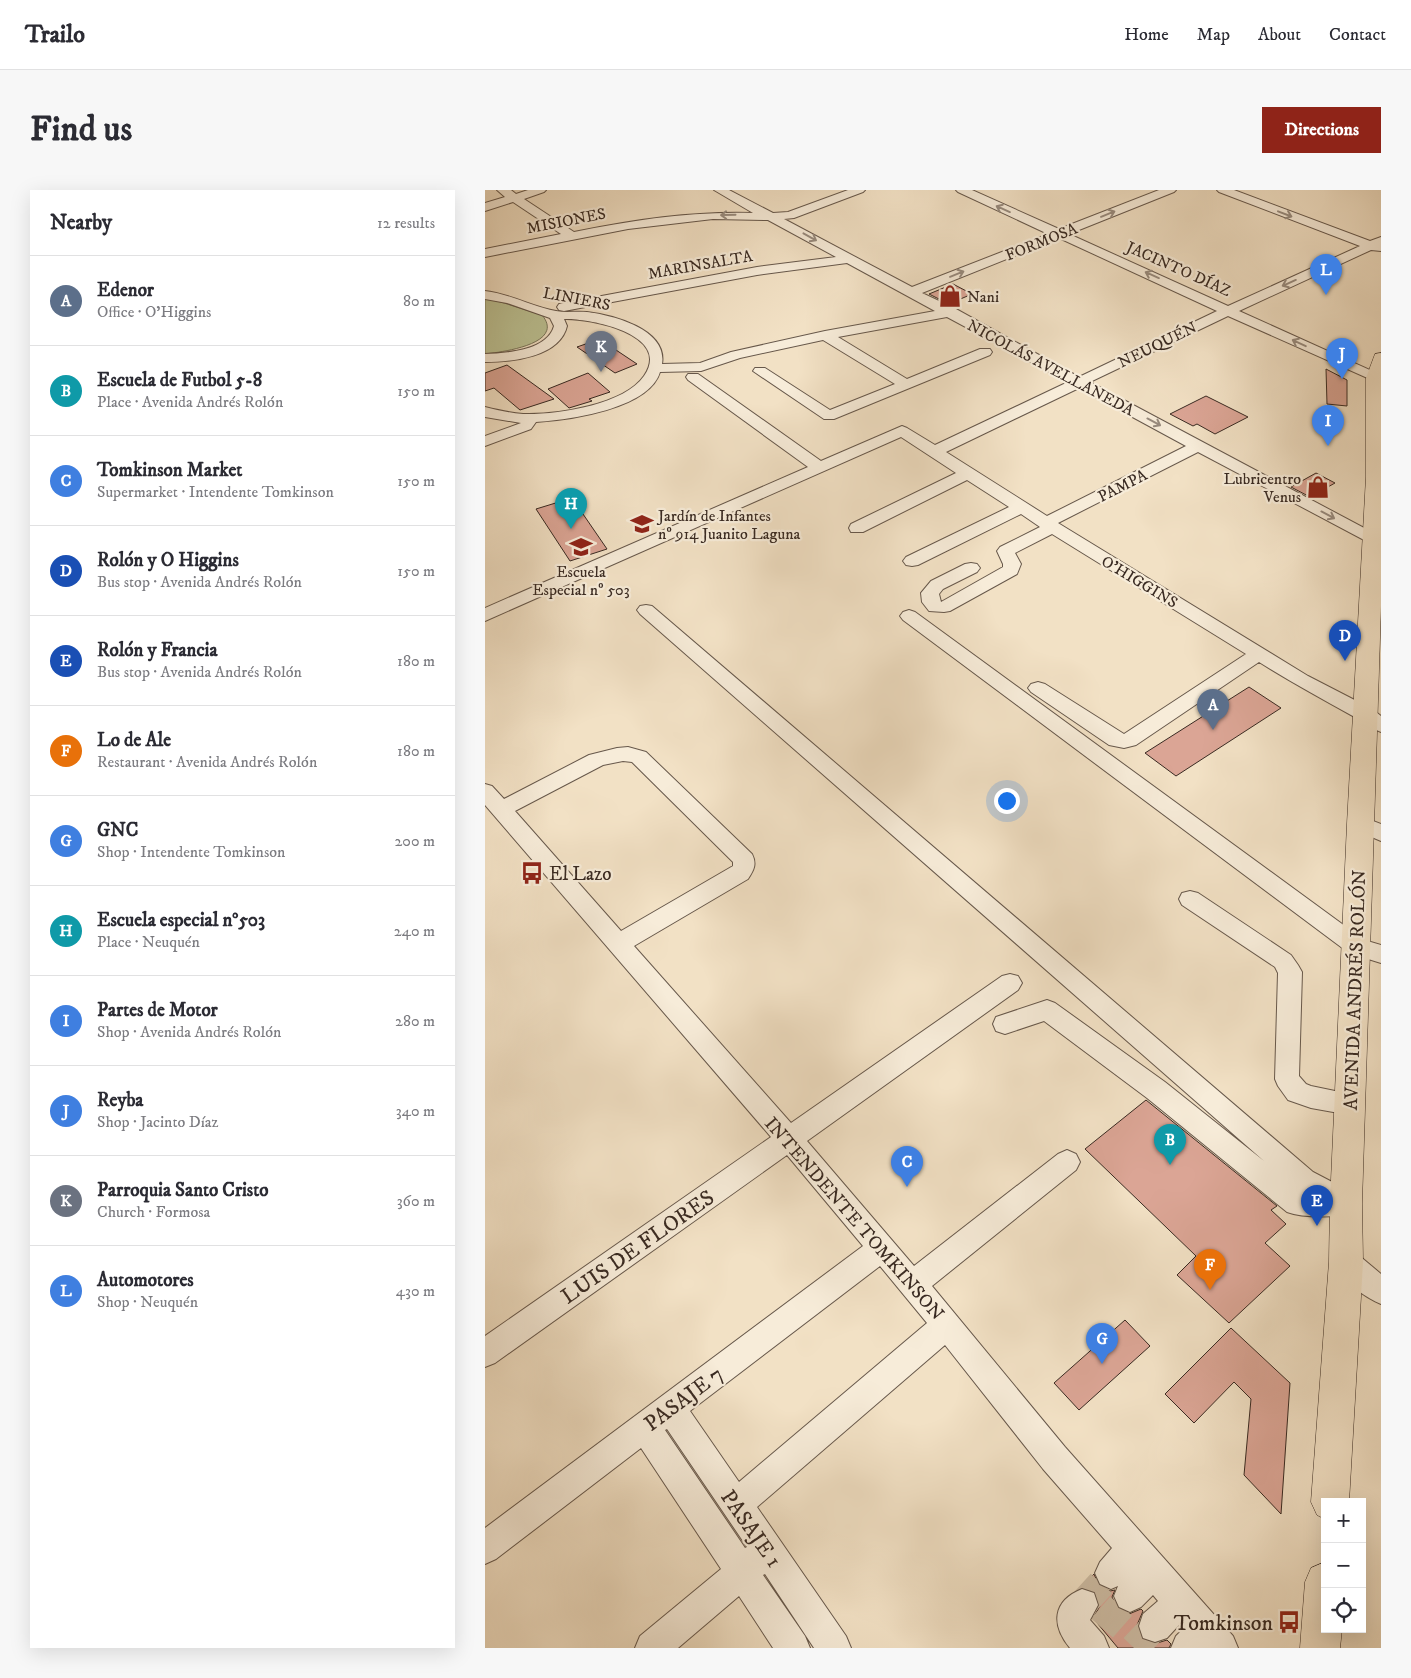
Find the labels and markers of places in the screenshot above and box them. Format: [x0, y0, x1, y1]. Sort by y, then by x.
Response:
pin: L [1310, 254, 1342, 295]
shop icon: Nani [937, 283, 963, 309]
place label: Nani [967, 287, 999, 307]
pin: K [585, 331, 617, 372]
pin: J [1326, 338, 1358, 379]
pin: I [1312, 405, 1344, 446]
place label: Lubricentro Venus [1224, 469, 1301, 507]
shop icon: Lubricentro Venus [1305, 474, 1331, 500]
pin: H [555, 488, 587, 529]
place label: Jardín de Infantes nº 914 Juanito Laguna [656, 506, 800, 544]
school or university icon: Jardín de Infantes nº 914 Juanito Laguna [629, 511, 655, 537]
school or university icon: Escuela Especial nº 503 [568, 534, 594, 560]
place label: Escuela Especial nº 503 [532, 562, 630, 600]
pin: D [1329, 620, 1361, 661]
pin: A [1197, 689, 1229, 730]
bus stop icon: El Lazo [519, 860, 545, 886]
place label: El Lazo [549, 863, 611, 886]
pin: B [1154, 1124, 1186, 1165]
pin: C [891, 1146, 923, 1187]
pin: E [1301, 1185, 1333, 1226]
pin: F [1194, 1249, 1226, 1290]
pin: G [1086, 1323, 1118, 1364]
bus stop icon: Tomkinson [1276, 1609, 1302, 1635]
place label: Tomkinson [1174, 1610, 1273, 1637]

